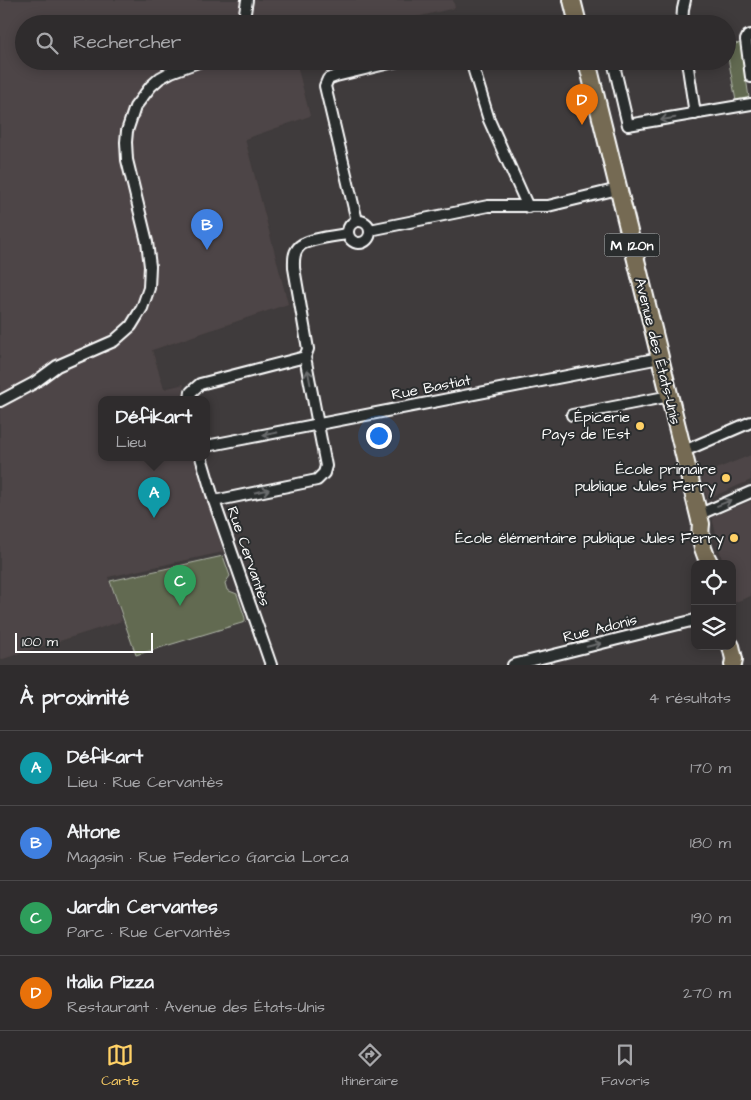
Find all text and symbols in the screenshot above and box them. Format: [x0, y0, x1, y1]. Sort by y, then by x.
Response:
search box [15, 15, 736, 70]
icon: search [33, 29, 61, 57]
text: Rechercher [73, 29, 181, 56]
pin: D [566, 84, 598, 125]
one-way arrow [661, 114, 677, 124]
pin: B [191, 209, 223, 250]
road number: M 120n [604, 234, 660, 256]
street label: Avenue des États-Unis [629, 275, 686, 427]
one-way arrow [303, 369, 313, 385]
street label: Rue Bastiat [390, 370, 473, 405]
popup [98, 396, 210, 461]
text: Défikart [116, 404, 192, 431]
place label: Épicerie Pays de l'Est [542, 407, 630, 446]
marker: Épicerie Pays de l'Est [634, 420, 646, 432]
your location [366, 423, 392, 449]
one-way arrow [262, 430, 278, 439]
text: Lieu [116, 431, 146, 453]
place label: École primaire publique Jules Ferry [575, 459, 716, 498]
marker: École primaire publique Jules Ferry [720, 472, 732, 484]
pin: A [138, 477, 170, 518]
one-way arrow [253, 486, 269, 495]
one-way arrow [716, 498, 732, 507]
street label: Rue Cervantès [222, 504, 276, 609]
place label: École élémentaire publique Jules Ferry [455, 528, 724, 550]
marker: École élémentaire publique Jules Ferry [728, 532, 740, 544]
map controls [691, 560, 736, 650]
button: locate [691, 560, 736, 605]
pin: C [164, 565, 196, 606]
button: layers [691, 605, 736, 650]
street label: Rue Adonis [561, 609, 640, 648]
scale bar [15, 630, 152, 653]
text: 100 m [22, 632, 58, 652]
one-way arrow [586, 640, 602, 649]
text: À proximité [20, 683, 129, 712]
text: 4 résultats [648, 687, 731, 709]
text: Défikart [67, 744, 143, 771]
text: A [31, 757, 41, 779]
text: 170 m [690, 757, 731, 779]
text: Lieu · Rue Cervantès [67, 771, 223, 793]
text: Altone [67, 819, 120, 846]
text: B [30, 832, 42, 854]
text: 180 m [690, 832, 731, 854]
text: Magasin · Rue Federico Garcia Lorca [67, 846, 349, 868]
text: Jardin Cervantes [67, 894, 218, 921]
text: C [30, 907, 42, 929]
text: 190 m [691, 907, 731, 929]
text: Parc · Rue Cervantès [67, 921, 230, 943]
text: Italia Pizza [67, 969, 154, 996]
text: D [31, 982, 41, 1004]
text: 270 m [683, 982, 731, 1004]
text: Restaurant · Avenue des États-Unis [67, 996, 325, 1018]
tab: Carte [101, 1041, 139, 1091]
tab: Itinéraire [342, 1041, 398, 1091]
tab: Favoris [601, 1041, 650, 1091]

